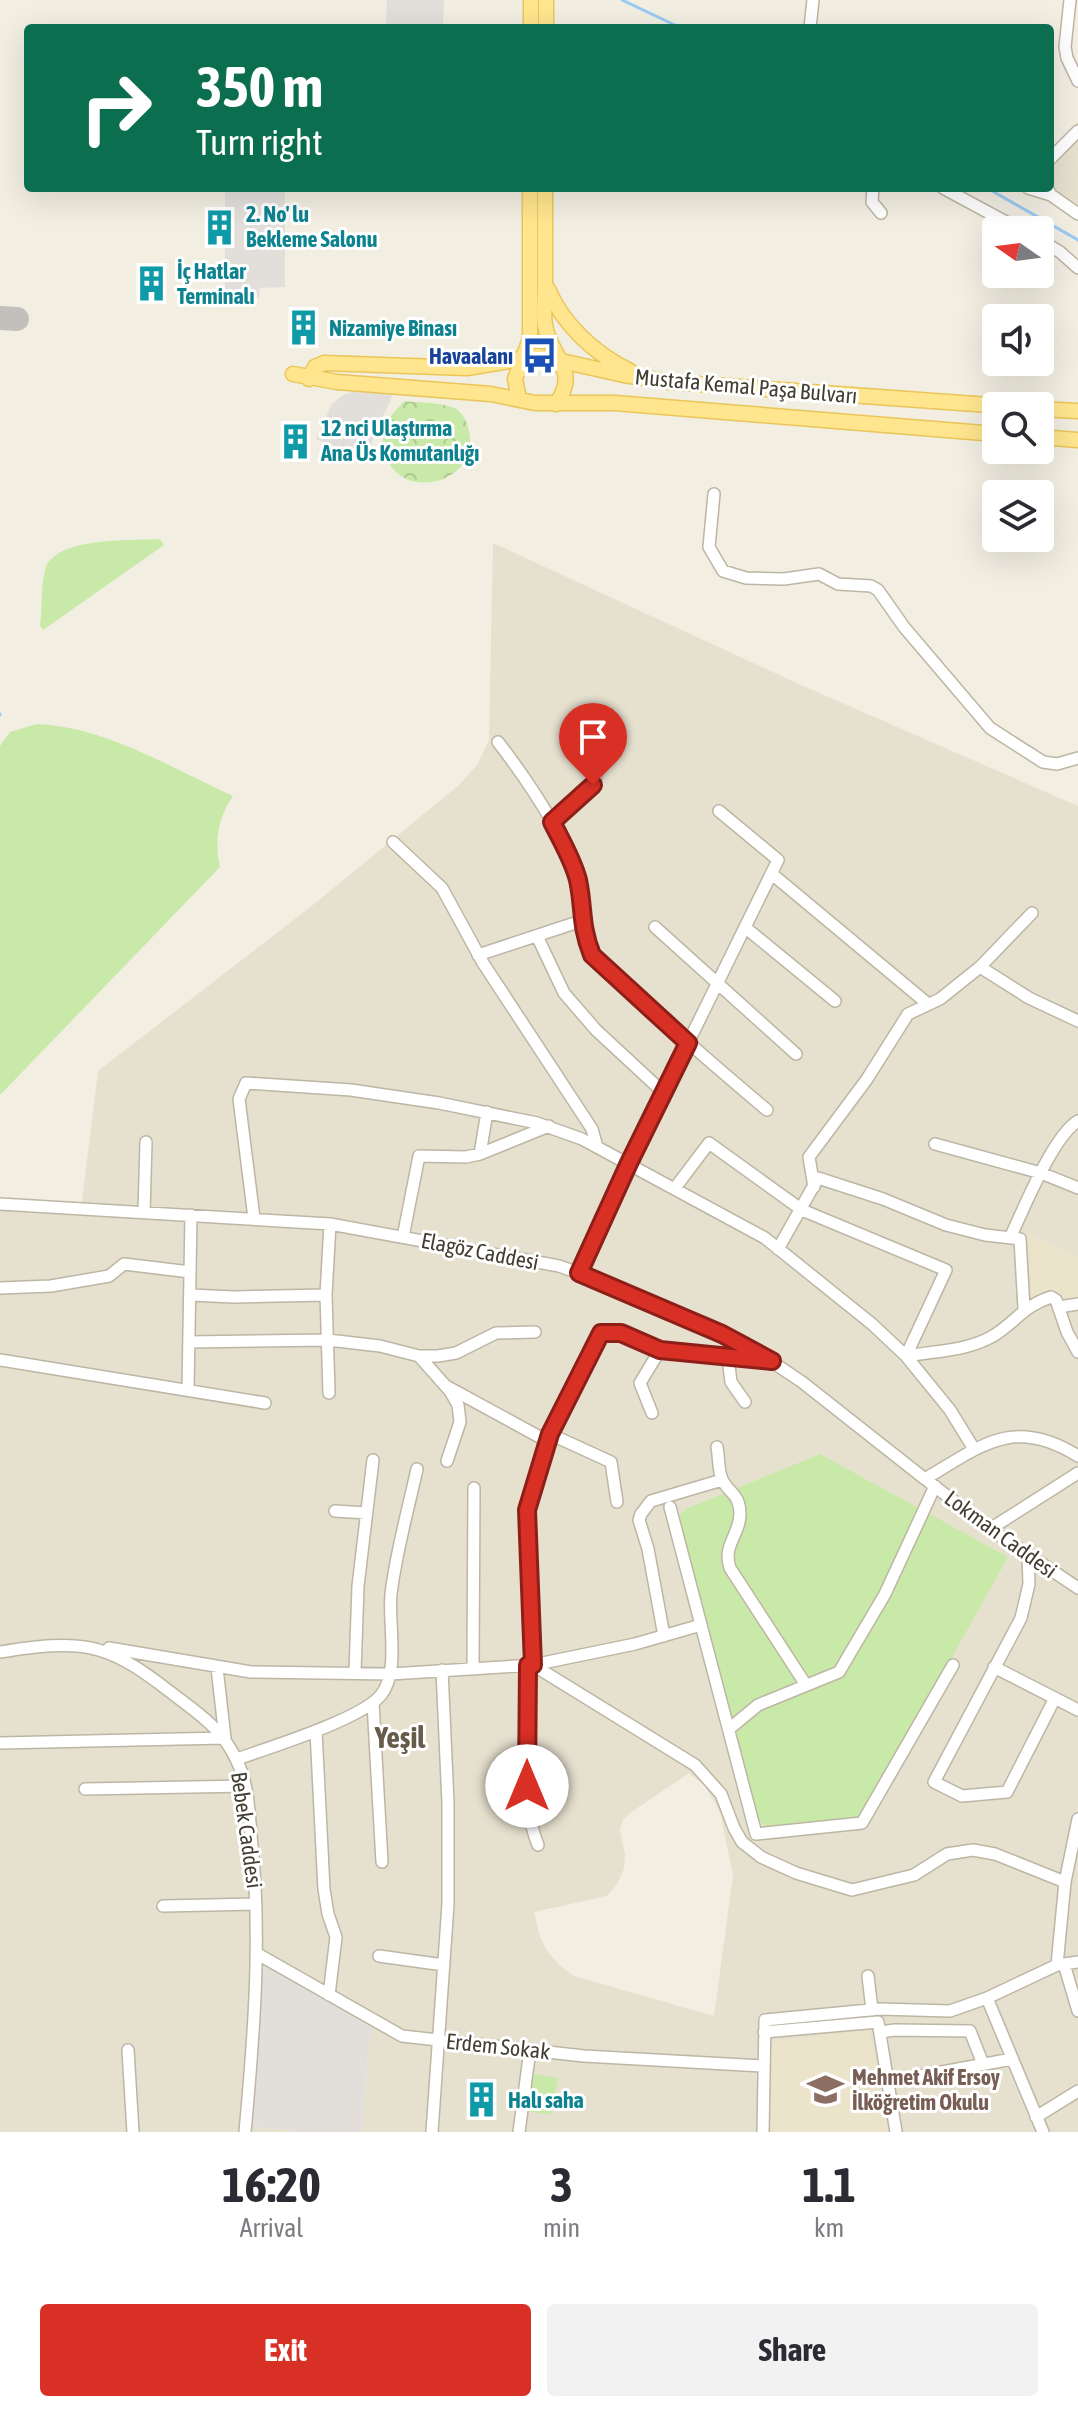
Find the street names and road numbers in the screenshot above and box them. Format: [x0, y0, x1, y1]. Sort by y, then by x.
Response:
street label: Mustafa Kemal Paşa Bulvarı [634, 363, 858, 409]
street label: Elagöz Caddesi [419, 1227, 541, 1275]
street label: Lokman Caddesi [940, 1485, 1062, 1583]
street label: Bebek Caddesi [226, 1770, 268, 1890]
street label: Erdem Sokak [445, 2028, 552, 2064]

